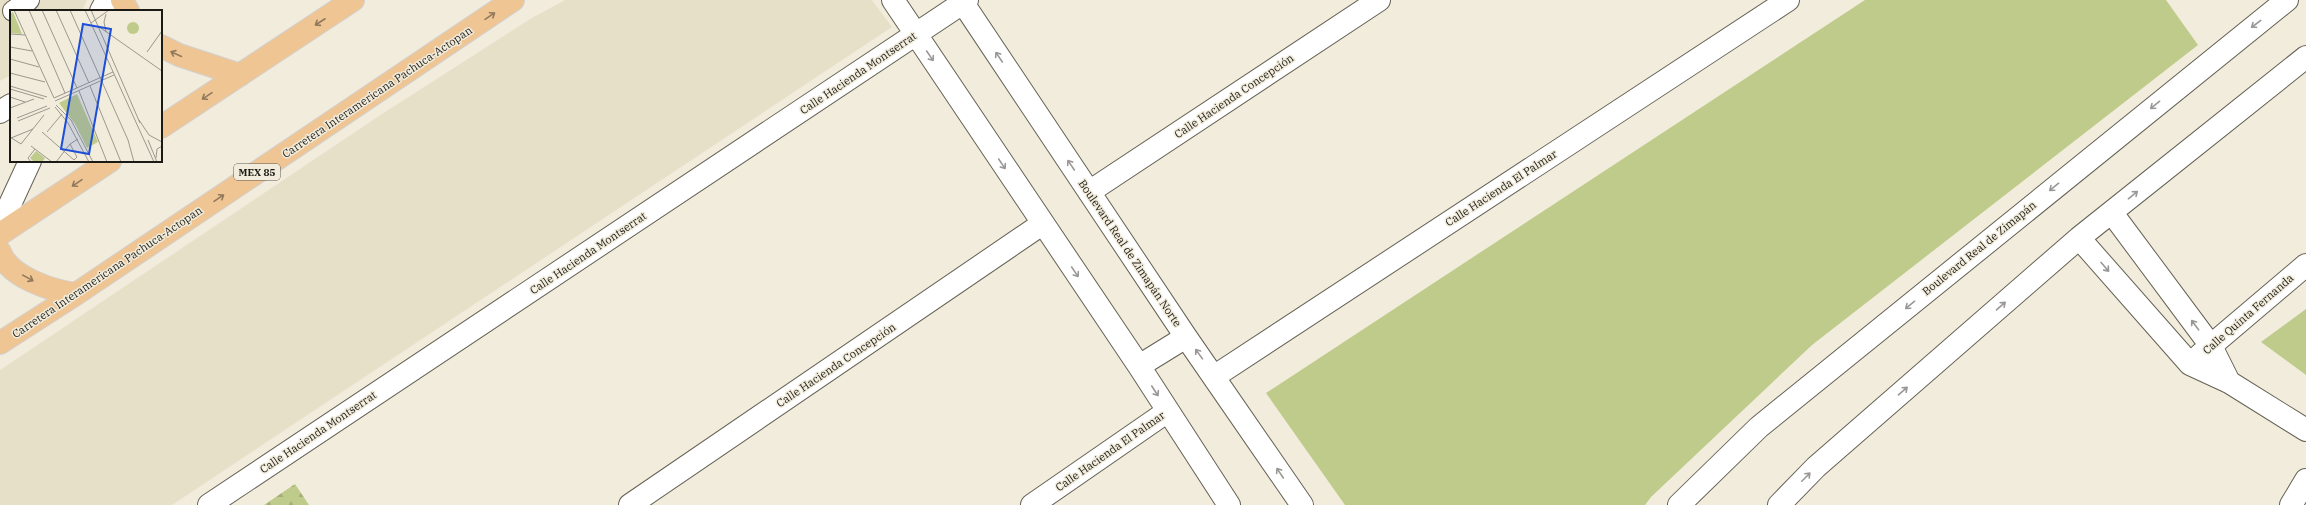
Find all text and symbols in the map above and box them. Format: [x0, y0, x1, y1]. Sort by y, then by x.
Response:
inset map [10, 10, 162, 162]
one-way arrow [484, 12, 495, 20]
one-way arrow [314, 18, 326, 26]
one-way arrow [2251, 19, 2262, 28]
street label: Carretera Interamericana Pachuca-Actopan [279, 23, 475, 161]
street label: Calle Hacienda Montserrat [797, 29, 919, 117]
one-way arrow [171, 50, 183, 57]
one-way arrow [926, 50, 934, 61]
one-way arrow [995, 51, 1003, 62]
street label: Calle Hacienda Concepción [1172, 51, 1296, 141]
one-way arrow [202, 92, 213, 100]
one-way arrow [2150, 101, 2161, 110]
street label: Calle Hacienda El Palmar [1443, 147, 1560, 229]
one-way arrow [998, 158, 1006, 169]
one-way arrow [1067, 160, 1075, 171]
road number: MEX 85 [234, 164, 280, 180]
street label: Boulevard Real de Zimapán Norte [1075, 177, 1185, 329]
one-way arrow [71, 179, 83, 187]
one-way arrow [2049, 183, 2060, 192]
one-way arrow [2128, 191, 2139, 200]
one-way arrow [213, 194, 224, 202]
street label: Boulevard Real de Zimapán [1919, 198, 2039, 298]
street label: Carretera Interamericana Pachuca-Actopan [9, 203, 205, 341]
street label: Calle Hacienda Montserrat [527, 209, 649, 297]
one-way arrow [2100, 262, 2110, 272]
one-way arrow [1071, 266, 1079, 277]
street label: Calle Quinta Fernanda [2200, 271, 2296, 357]
one-way arrow [22, 275, 34, 282]
one-way arrow [1904, 300, 1915, 309]
one-way arrow [1996, 301, 2007, 310]
one-way arrow [2191, 319, 2200, 330]
street label: Calle Hacienda Concepción [774, 320, 898, 410]
one-way arrow [1194, 348, 1203, 359]
one-way arrow [1152, 385, 1160, 397]
one-way arrow [1898, 387, 1908, 396]
street label: Calle Hacienda Montserrat [257, 388, 379, 476]
street label: Calle Hacienda El Palmar [1053, 408, 1168, 494]
one-way arrow [1276, 467, 1284, 478]
one-way arrow [1801, 472, 1811, 482]

